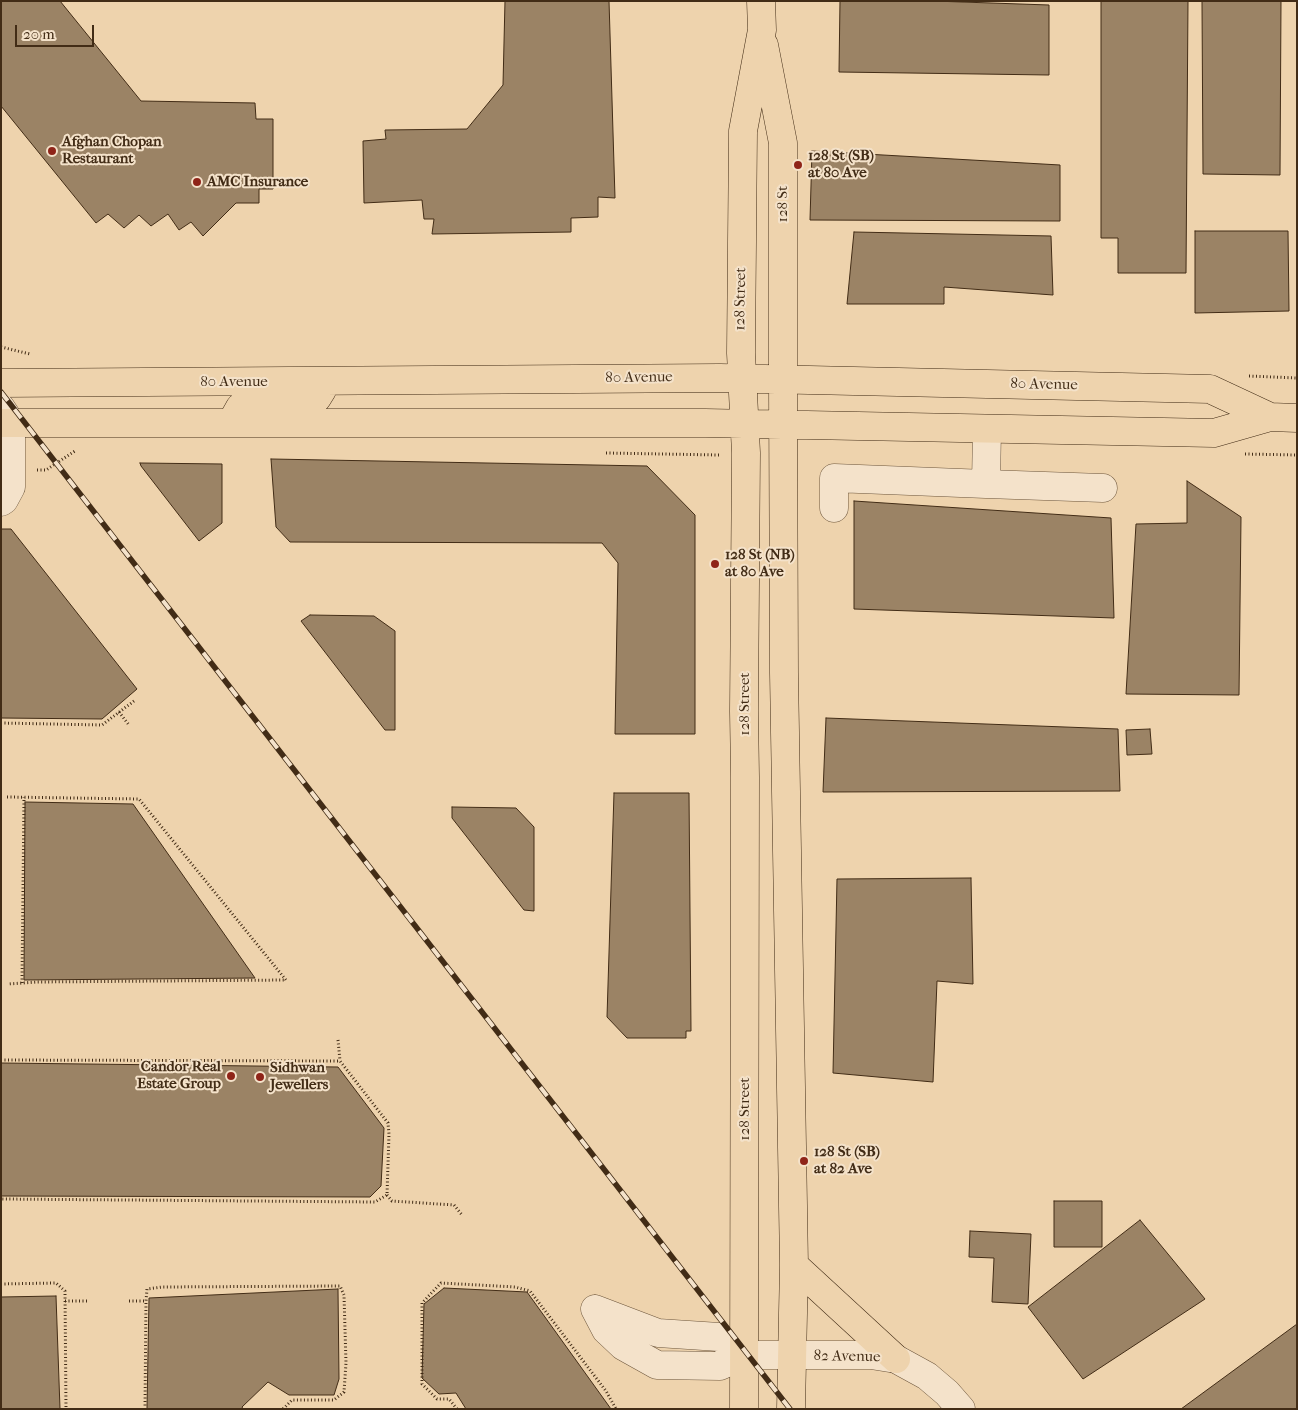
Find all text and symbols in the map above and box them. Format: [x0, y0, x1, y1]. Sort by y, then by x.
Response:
scale bar [18, 15, 96, 47]
text: 20 m [23, 25, 55, 43]
place label: Afghan Chopan Restaurant [62, 133, 162, 168]
marker: Afghan Chopan Restaurant [46, 145, 58, 157]
place label: 128 St (SB) at 80 Ave [808, 147, 874, 182]
marker: 128 St (SB) at 80 Ave [792, 159, 804, 171]
place label: AMC Insurance [207, 173, 308, 191]
marker: AMC Insurance [191, 176, 203, 188]
street label: 128 St [774, 186, 792, 222]
street label: 128 Street [731, 267, 751, 331]
street label: 80 Avenue [605, 368, 673, 388]
street label: 80 Avenue [200, 373, 268, 391]
street label: 80 Avenue [1010, 375, 1078, 395]
place label: 128 St (NB) at 80 Ave [725, 546, 795, 581]
marker: 128 St (NB) at 80 Ave [709, 558, 721, 570]
street label: 128 Street [736, 672, 754, 736]
place label: Candor Real Estate Group [137, 1058, 221, 1093]
place label: Sidhwan Jewellers [270, 1059, 328, 1094]
marker: Candor Real Estate Group [225, 1070, 237, 1082]
marker: Sidhwan Jewellers [254, 1071, 266, 1083]
street label: 128 Street [736, 1077, 754, 1141]
place label: 128 St (SB) at 82 Ave [814, 1143, 880, 1178]
marker: 128 St (SB) at 82 Ave [798, 1155, 810, 1167]
street label: 82 Avenue [813, 1347, 881, 1367]

